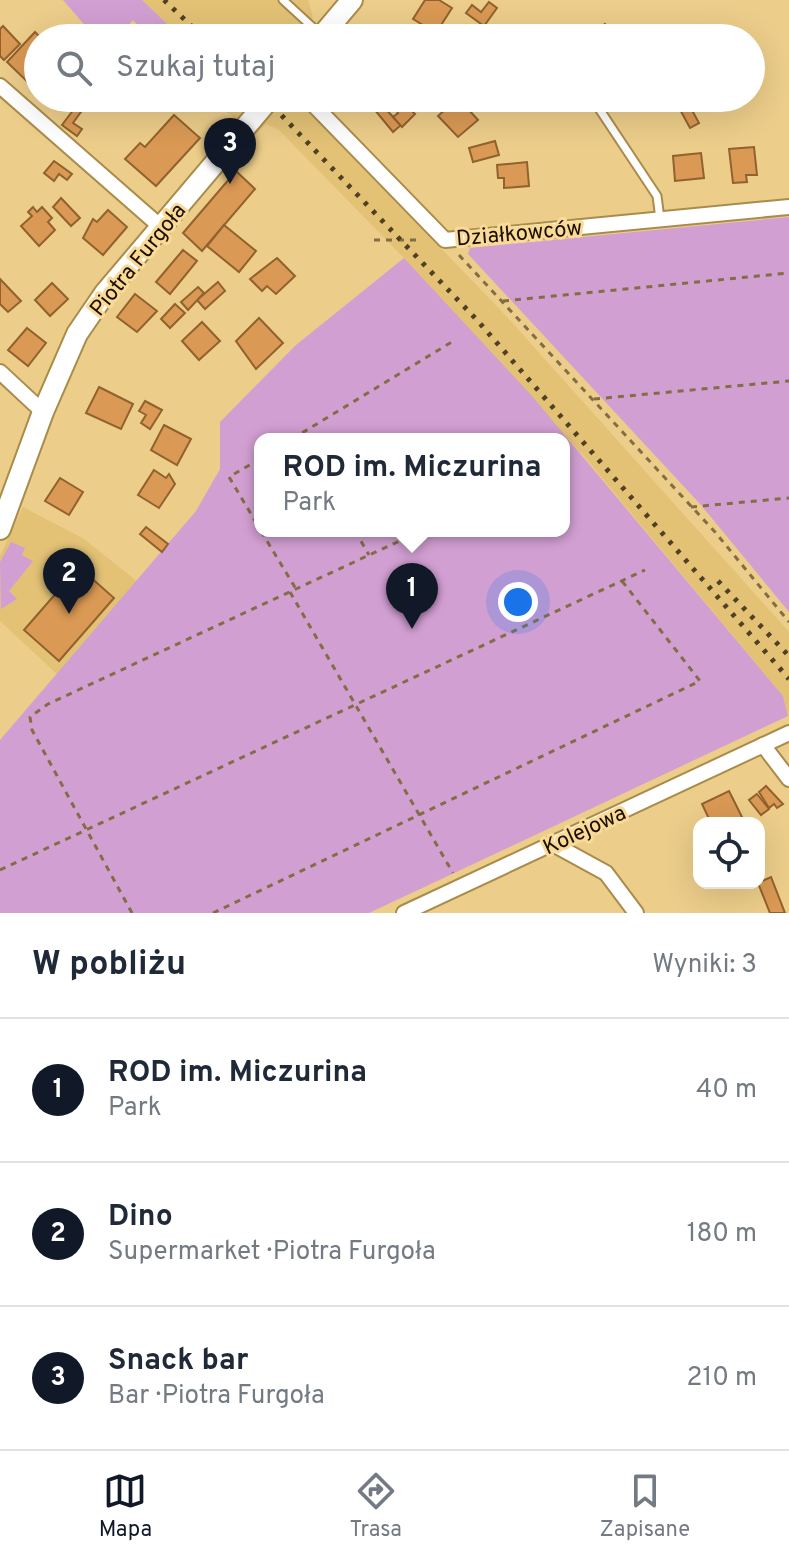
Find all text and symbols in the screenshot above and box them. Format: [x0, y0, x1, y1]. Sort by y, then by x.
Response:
search box [24, 24, 765, 112]
icon: search [52, 46, 96, 90]
text: Szukaj tutaj [116, 50, 275, 87]
pin: 3 [204, 118, 256, 184]
street label: Piotra Furgoła [85, 199, 193, 323]
street label: Działkowców [455, 216, 583, 253]
popup [254, 433, 570, 537]
text: ROD im. Miczurina [283, 450, 542, 487]
text: Park [283, 487, 336, 520]
pin: 2 [43, 548, 95, 614]
pin: 1 [386, 563, 438, 629]
your location [498, 582, 538, 622]
street label: Kolejowa [539, 800, 631, 862]
map controls [693, 817, 765, 889]
button: locate [693, 817, 765, 889]
text: W pobliżu [32, 944, 186, 987]
text: Wyniki: 3 [652, 949, 757, 982]
text: ROD im. Miczurina [108, 1055, 367, 1092]
text: 1 [53, 1074, 63, 1107]
text: 40 m [696, 1074, 757, 1107]
text: Park [108, 1092, 162, 1125]
text: Dino [108, 1199, 173, 1236]
text: 2 [50, 1218, 66, 1251]
text: 180 m [687, 1218, 757, 1251]
text: Supermarket · Piotra Furgoła [108, 1236, 436, 1269]
text: Snack bar [108, 1343, 248, 1380]
text: 3 [50, 1362, 66, 1395]
text: 210 m [687, 1362, 757, 1395]
text: Bar · Piotra Furgoła [108, 1380, 325, 1413]
tab: Mapa [99, 1469, 152, 1544]
tab: Trasa [350, 1469, 402, 1544]
tab: Zapisane [599, 1469, 690, 1544]

